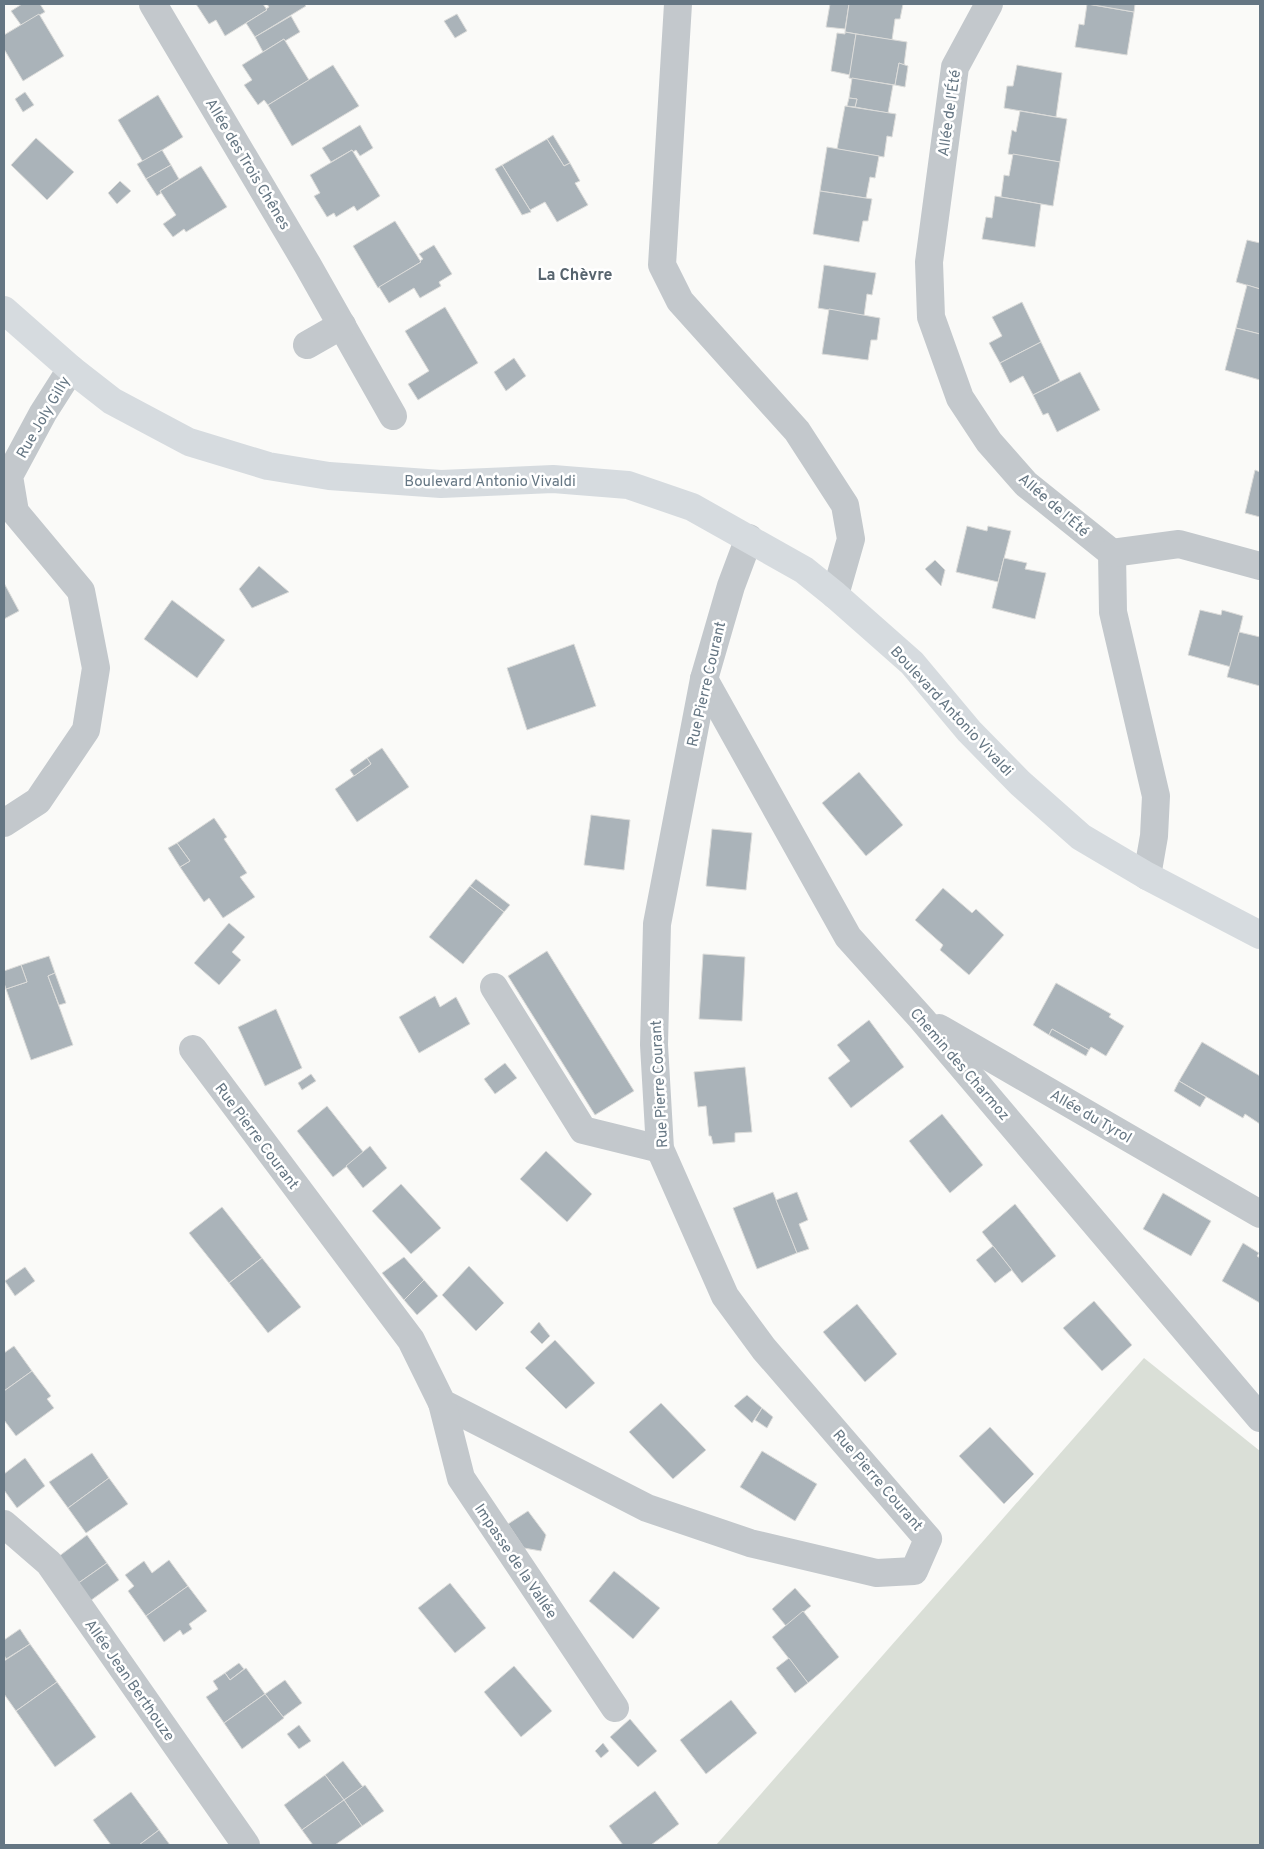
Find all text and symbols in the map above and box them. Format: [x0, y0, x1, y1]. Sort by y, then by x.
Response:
street label: Allée de l'Été [934, 68, 966, 158]
street label: Allée des Trois Chênes [200, 96, 293, 234]
district label: La Chèvre [538, 266, 613, 286]
street label: Rue Joly Gilly [13, 373, 75, 462]
street label: Allée de l'Été [1014, 470, 1093, 542]
street label: Boulevard Antonio Vivaldi [404, 473, 576, 492]
street label: Rue Pierre Courant [684, 620, 731, 749]
street label: Boulevard Antonio Vivaldi [885, 643, 1016, 781]
street label: Chemin des Charmoz [905, 1005, 1013, 1125]
street label: Rue Pierre Courant [648, 1019, 673, 1148]
street label: Rue Pierre Courant [210, 1080, 302, 1194]
street label: Allée du Tyrol [1046, 1086, 1135, 1148]
street label: Rue Pierre Courant [828, 1426, 926, 1536]
street label: Impasse de la Vallée [469, 1501, 560, 1623]
street label: Allée Jean Berthouze [80, 1616, 178, 1746]

